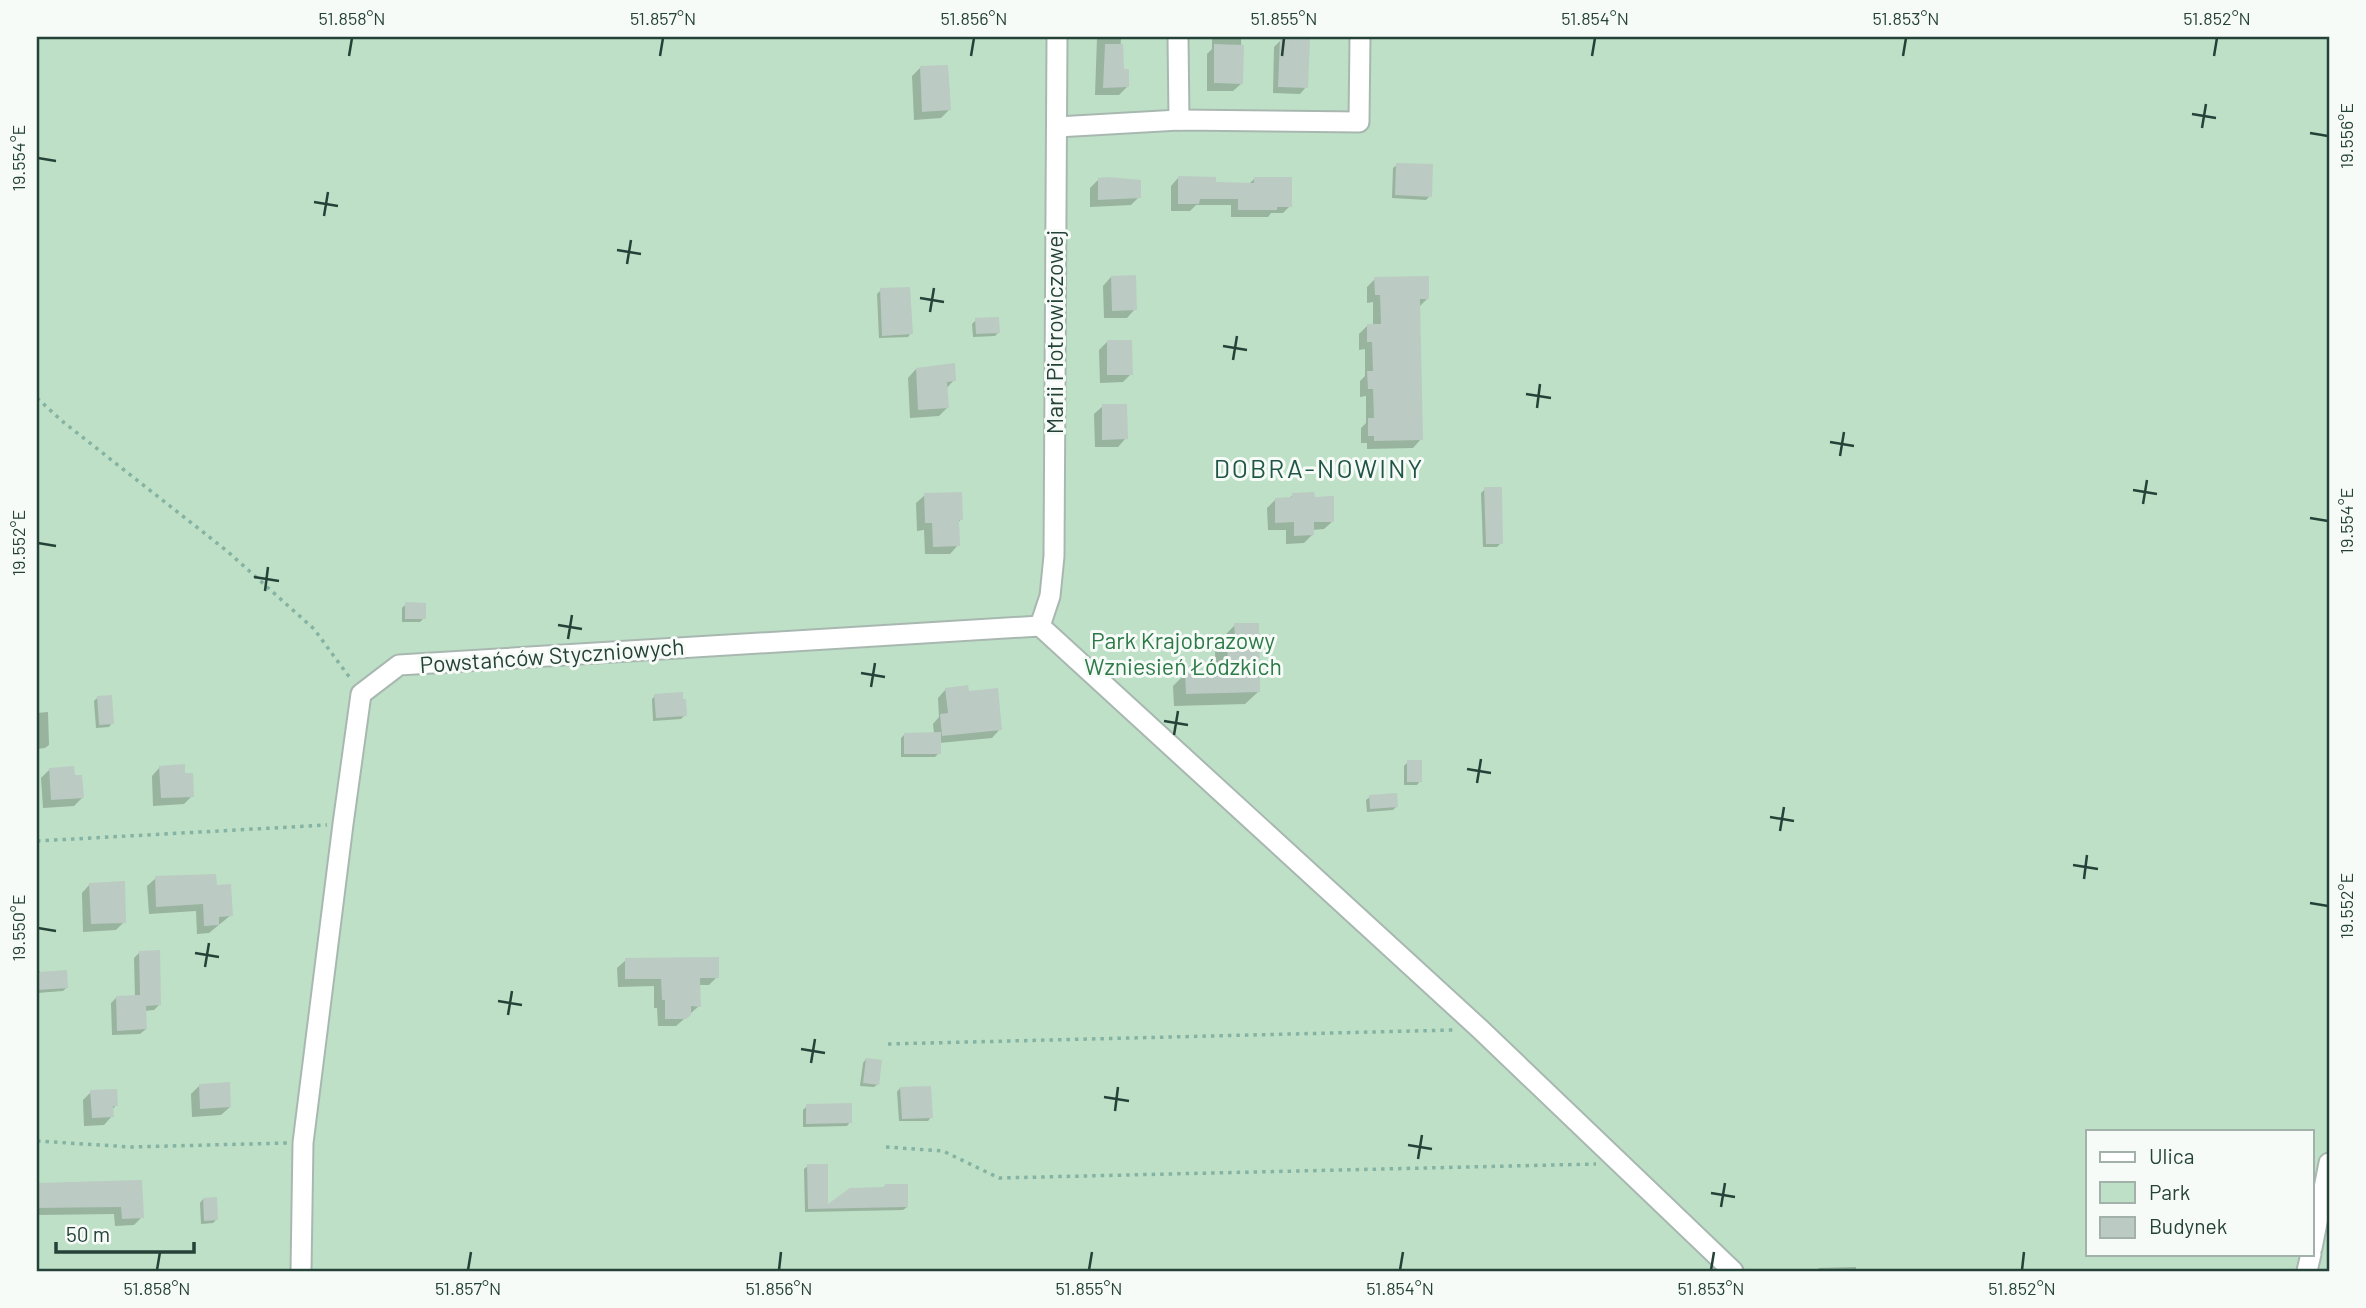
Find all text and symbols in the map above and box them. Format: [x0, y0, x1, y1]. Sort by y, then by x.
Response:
text: 51.858°N [318, 7, 386, 29]
text: 51.857°N [630, 7, 696, 29]
text: 51.856°N [941, 7, 1007, 29]
text: 51.855°N [1251, 7, 1317, 29]
text: 51.854°N [1561, 7, 1629, 29]
text: 51.853°N [1873, 7, 1939, 29]
text: 51.852°N [2183, 7, 2251, 29]
text: 19.556°E [2335, 103, 2357, 169]
text: 19.554°E [7, 125, 29, 191]
street label: Marii Piotrowiczowej [1040, 230, 1068, 434]
district label: DOBRA-NOWINY [1214, 452, 1424, 483]
text: 19.554°E [2335, 488, 2357, 554]
text: 19.552°E [7, 510, 29, 576]
park label: Park Krajobrazowy Wzniesień Łódzkich [1084, 626, 1282, 680]
street label: Powstańców Styczniowych [419, 632, 685, 678]
text: 19.552°E [2335, 873, 2357, 939]
text: 19.550°E [7, 894, 29, 962]
legend [2086, 1130, 2314, 1256]
text: Ulica [2149, 1143, 2194, 1168]
text: Park [2149, 1179, 2190, 1204]
scale bar [56, 1210, 194, 1254]
text: Budynek [2149, 1213, 2227, 1238]
text: 50 m [66, 1221, 110, 1246]
text: 51.858°N [123, 1277, 191, 1299]
text: 51.857°N [435, 1277, 501, 1299]
text: 51.856°N [746, 1277, 812, 1299]
text: 51.855°N [1056, 1277, 1122, 1299]
text: 51.854°N [1366, 1277, 1434, 1299]
text: 51.853°N [1678, 1277, 1744, 1299]
text: 51.852°N [1988, 1277, 2056, 1299]

